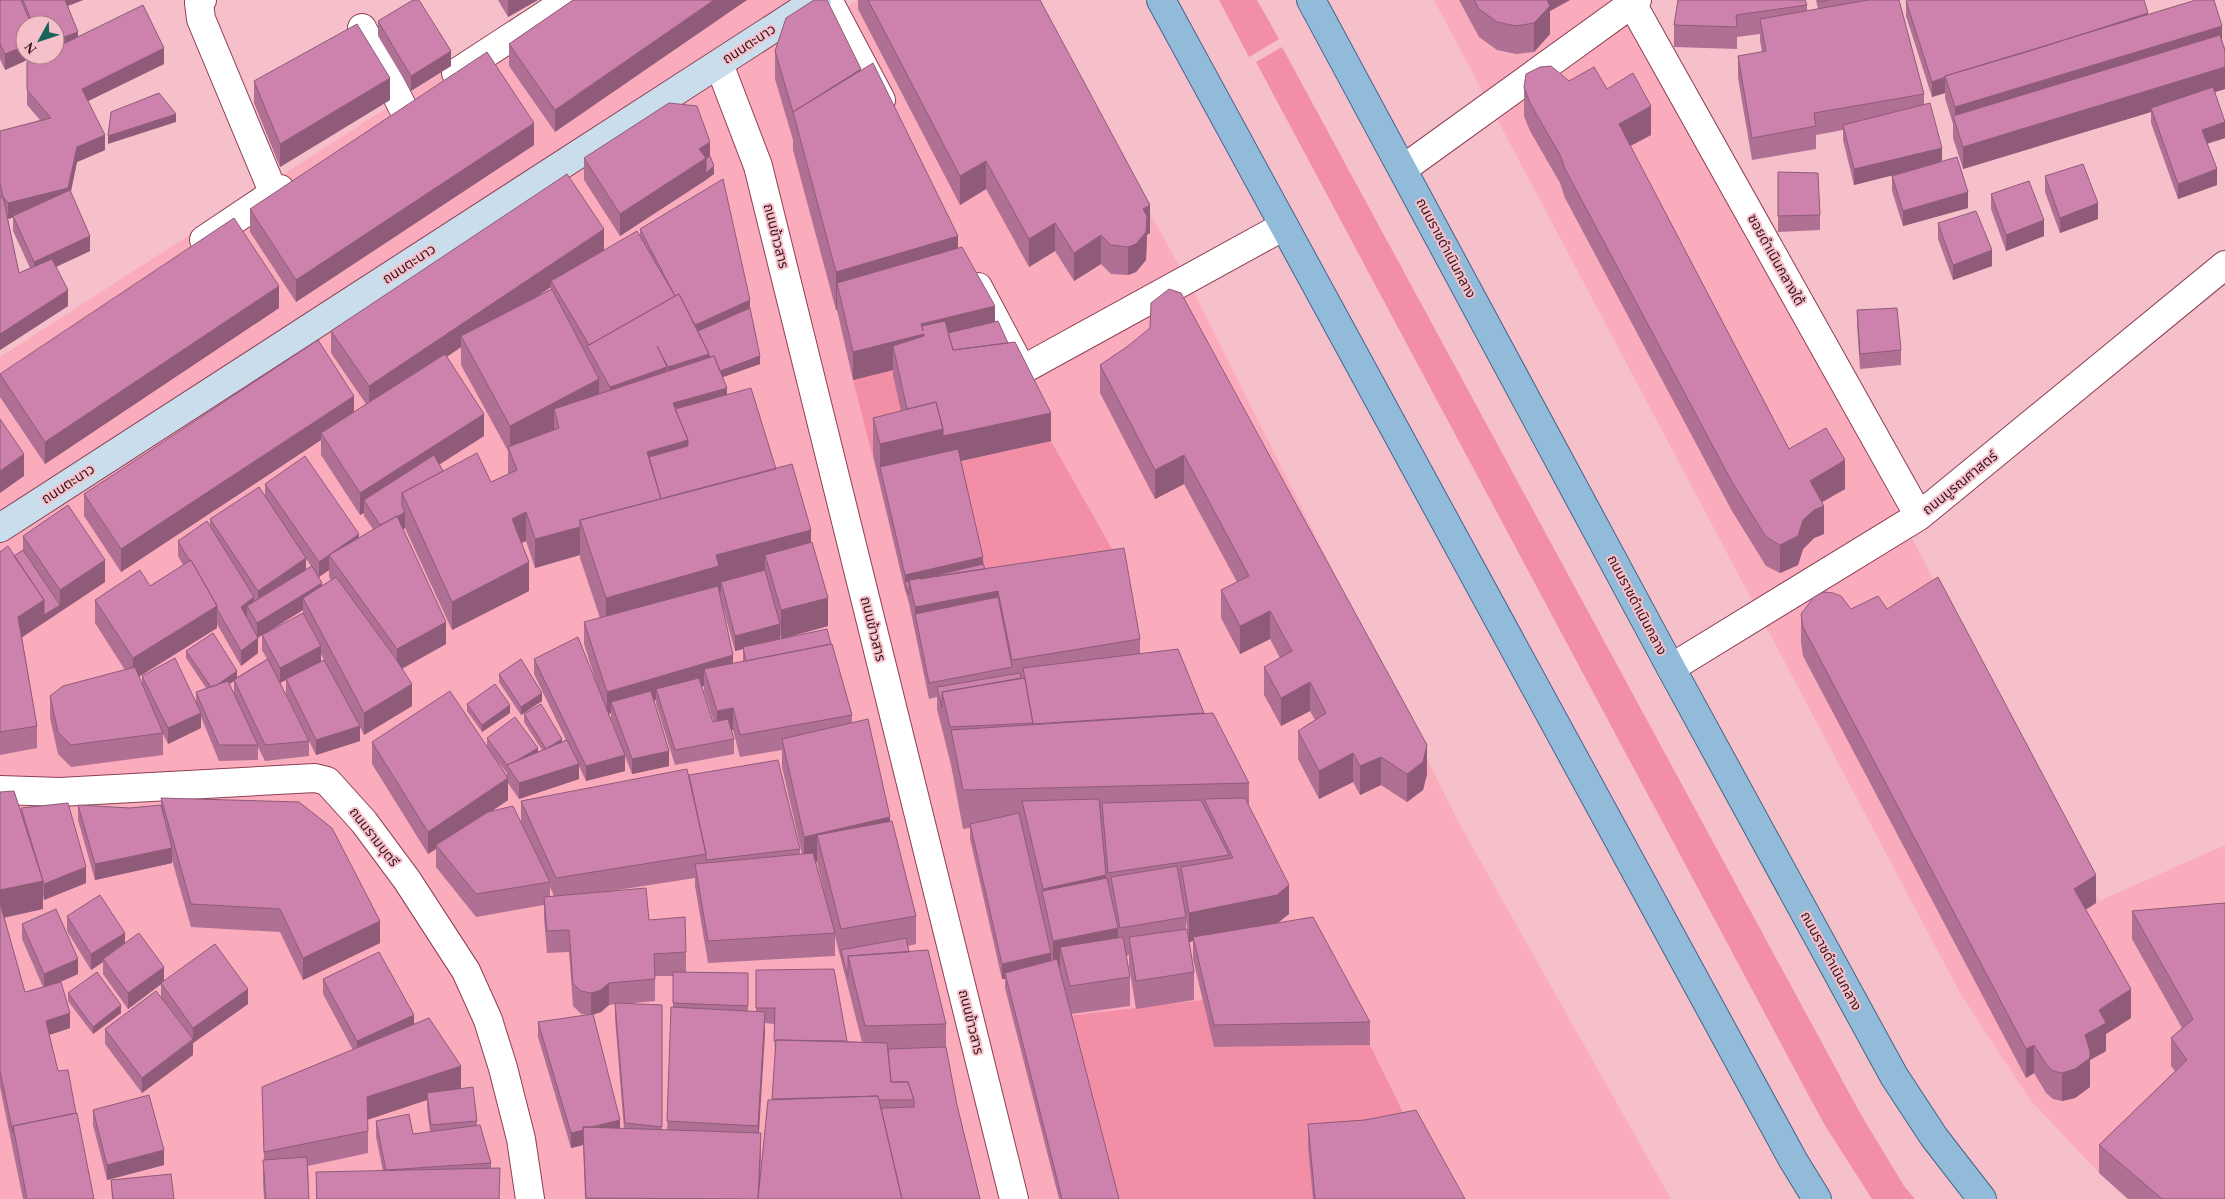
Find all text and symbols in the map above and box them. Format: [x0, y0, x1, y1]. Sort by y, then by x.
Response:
north arrow [15, 15, 65, 65]
street label: ถนนตะนาว [720, 21, 778, 67]
text: N [21, 39, 39, 57]
street label: ถนนราชดำเนินกลาง [1413, 196, 1479, 300]
street label: ถนนข้าวสาร [761, 202, 791, 270]
street label: ซอยดำเนินกลางใต้ [1745, 212, 1807, 308]
street label: ถนนตะนาว [380, 241, 438, 287]
street label: ถนนบูรณศาสตร์ [1920, 448, 2002, 519]
street label: ถนนตะนาว [39, 461, 97, 507]
street label: ถนนราชดำเนินกลาง [1604, 553, 1670, 657]
street label: ถนนข้าวสาร [858, 595, 888, 663]
street label: ถนนรามบุตรี [345, 804, 402, 870]
street label: ถนนราชดำเนินกลาง [1798, 909, 1864, 1013]
street label: ถนนข้าวสาร [956, 988, 986, 1056]

